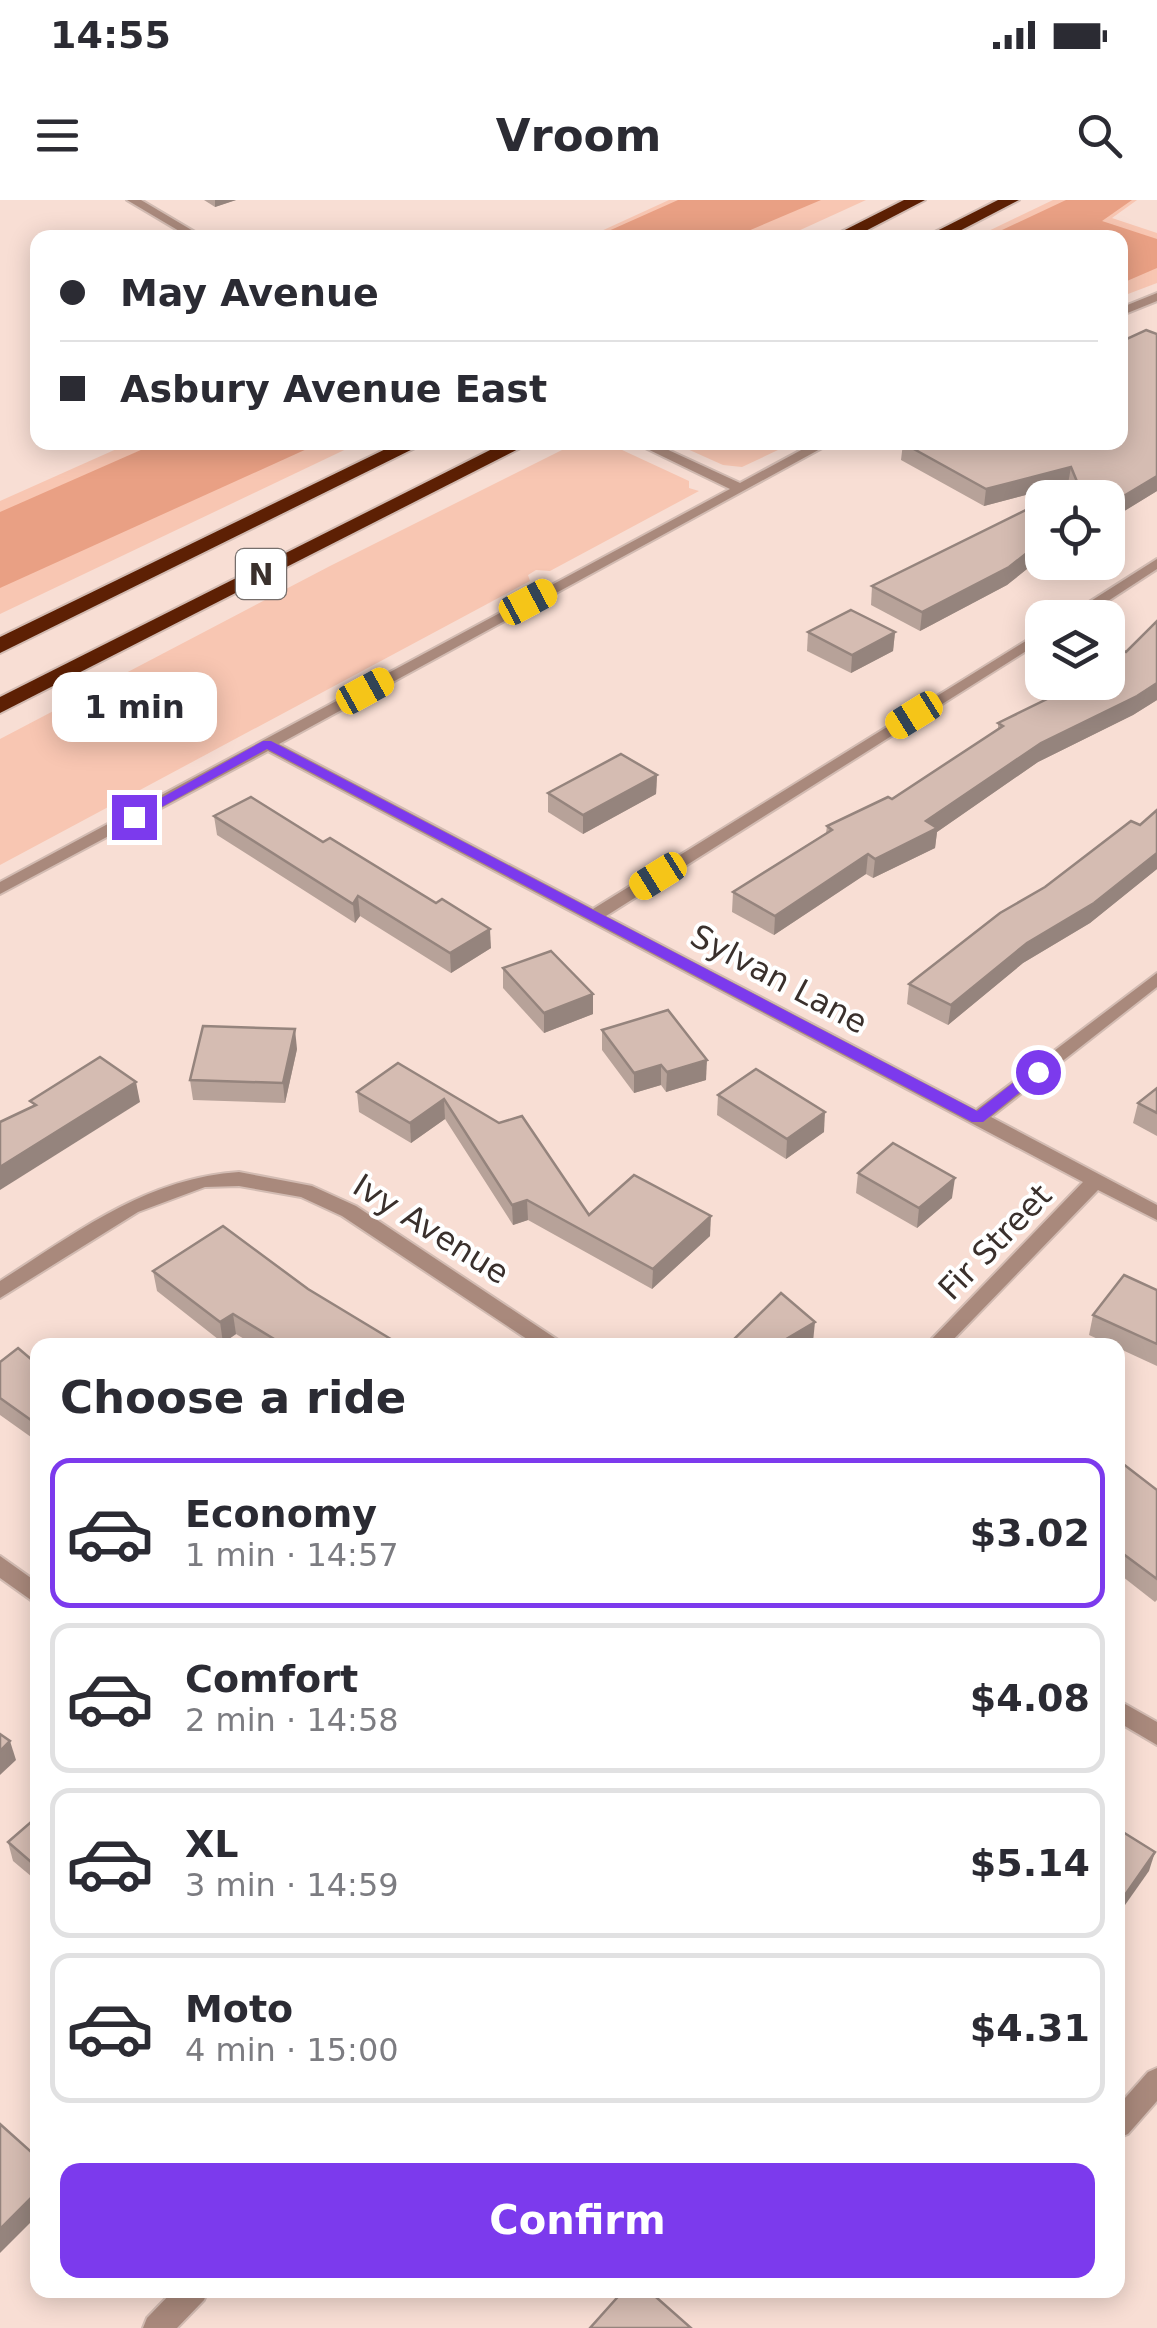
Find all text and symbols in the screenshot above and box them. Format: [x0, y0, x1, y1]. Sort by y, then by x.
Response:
text: 14:55 [50, 13, 171, 57]
icon: menu [30, 108, 85, 163]
icon: search [1072, 108, 1127, 163]
text: Vroom [496, 109, 661, 162]
text: May Avenue [120, 271, 379, 315]
text: Asbury Avenue East [120, 367, 547, 411]
map controls [1025, 480, 1125, 700]
button: locate [1025, 480, 1125, 580]
road number: N [236, 549, 286, 599]
car [494, 575, 562, 629]
button: layers [1025, 600, 1125, 700]
car [331, 663, 399, 719]
callout: 1 min [52, 672, 216, 742]
car [881, 686, 947, 744]
text: 1 min [84, 688, 185, 726]
route end [112, 795, 157, 840]
car [625, 847, 691, 905]
street label: Sylvan Lane [684, 917, 874, 1041]
route start [1016, 1050, 1061, 1095]
street label: Ivy Avenue [346, 1166, 516, 1292]
street label: Fir Street [931, 1176, 1059, 1308]
text: Choose a ride [60, 1371, 406, 1424]
icon: car [65, 1488, 155, 1578]
text: Economy [185, 1492, 377, 1536]
text: $3.02 [970, 1511, 1090, 1555]
text: 1 min · 14:57 [185, 1536, 399, 1574]
icon: car [65, 1653, 155, 1743]
text: Comfort [185, 1657, 358, 1701]
text: $4.08 [970, 1676, 1090, 1720]
text: 2 min · 14:58 [185, 1701, 399, 1739]
icon: car [65, 1818, 155, 1908]
text: XL [185, 1822, 239, 1866]
text: $5.14 [970, 1841, 1090, 1885]
text: 3 min · 14:59 [185, 1866, 399, 1904]
icon: car [65, 1983, 155, 2073]
text: Moto [185, 1987, 293, 2031]
text: $4.31 [970, 2006, 1090, 2050]
text: 4 min · 15:00 [185, 2031, 399, 2069]
button: Confirm [60, 2163, 1095, 2278]

